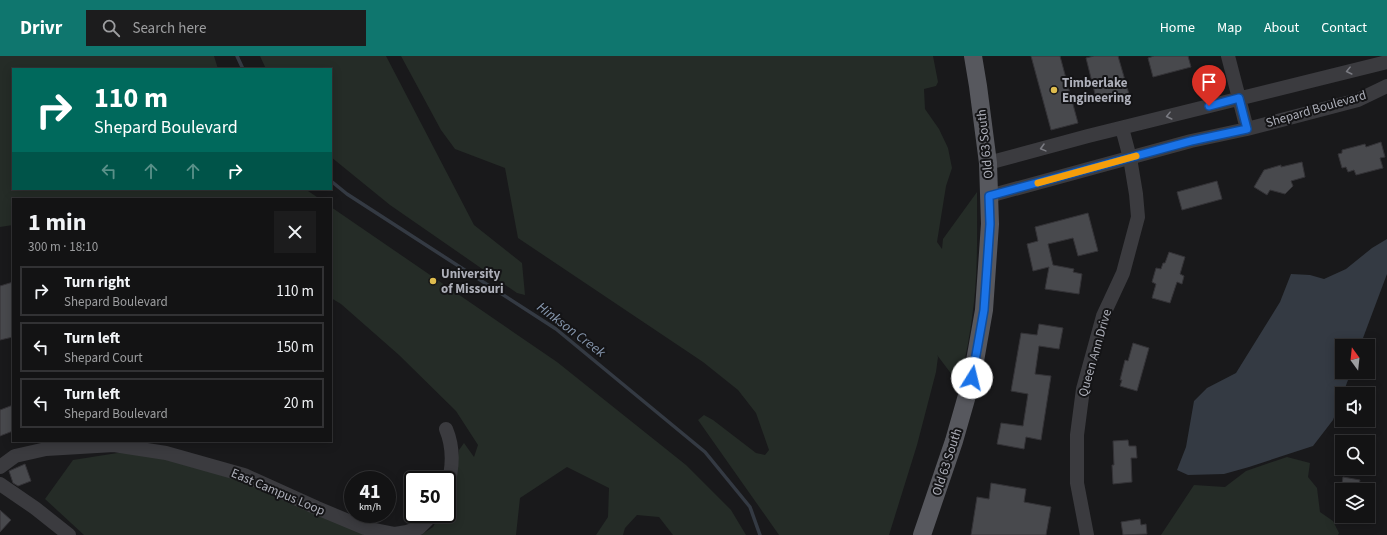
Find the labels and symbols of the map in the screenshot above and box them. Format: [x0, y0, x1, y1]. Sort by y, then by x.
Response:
pin [1192, 65, 1226, 106]
one-way arrow [1346, 66, 1353, 75]
place label: Timberlake Engineering [1062, 74, 1131, 107]
marker: Timberlake Engineering [1049, 85, 1059, 95]
street label: Shepard Boulevard [1264, 86, 1368, 132]
street label: Old 63 South [972, 108, 998, 180]
one-way arrow [1165, 111, 1172, 120]
one-way arrow [1040, 143, 1047, 152]
place label: University of Missouri [441, 265, 504, 298]
marker: University of Missouri [428, 276, 438, 286]
water label: Hinkson Creek [532, 297, 610, 363]
street label: Queen Ann Drive [1074, 307, 1116, 399]
north arrow [1335, 339, 1375, 379]
position arrow [951, 357, 993, 399]
street label: Old 63 South [928, 426, 966, 498]
street label: East Campus Loop [228, 464, 328, 520]
speed limit sign: 50 [404, 471, 456, 523]

